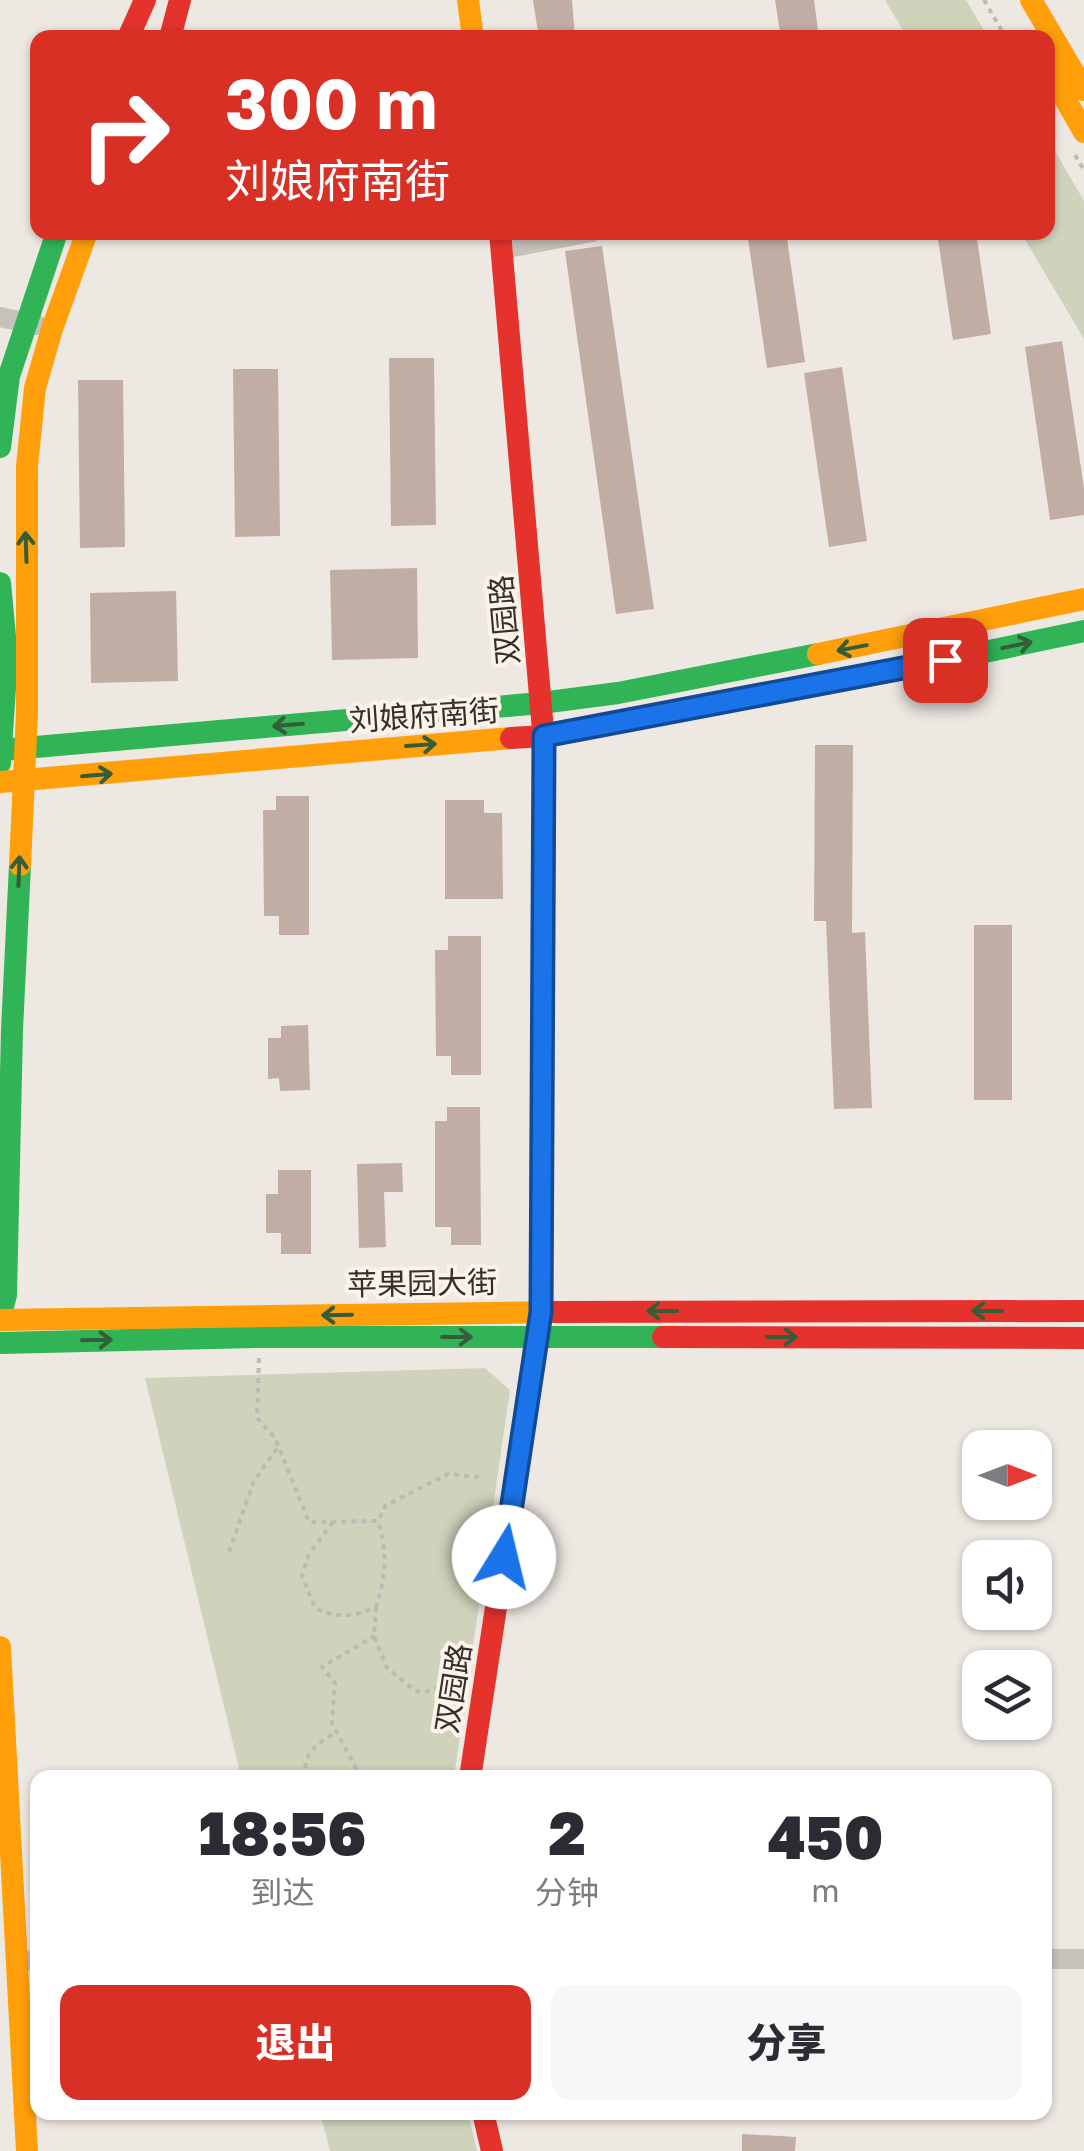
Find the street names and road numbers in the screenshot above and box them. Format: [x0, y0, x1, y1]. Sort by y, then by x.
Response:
street label: 双园路 [482, 574, 526, 666]
street label: 刘娘府南街 [348, 692, 500, 738]
street label: 苹果园大街 [347, 1264, 497, 1302]
street label: 双园路 [428, 1641, 478, 1735]

